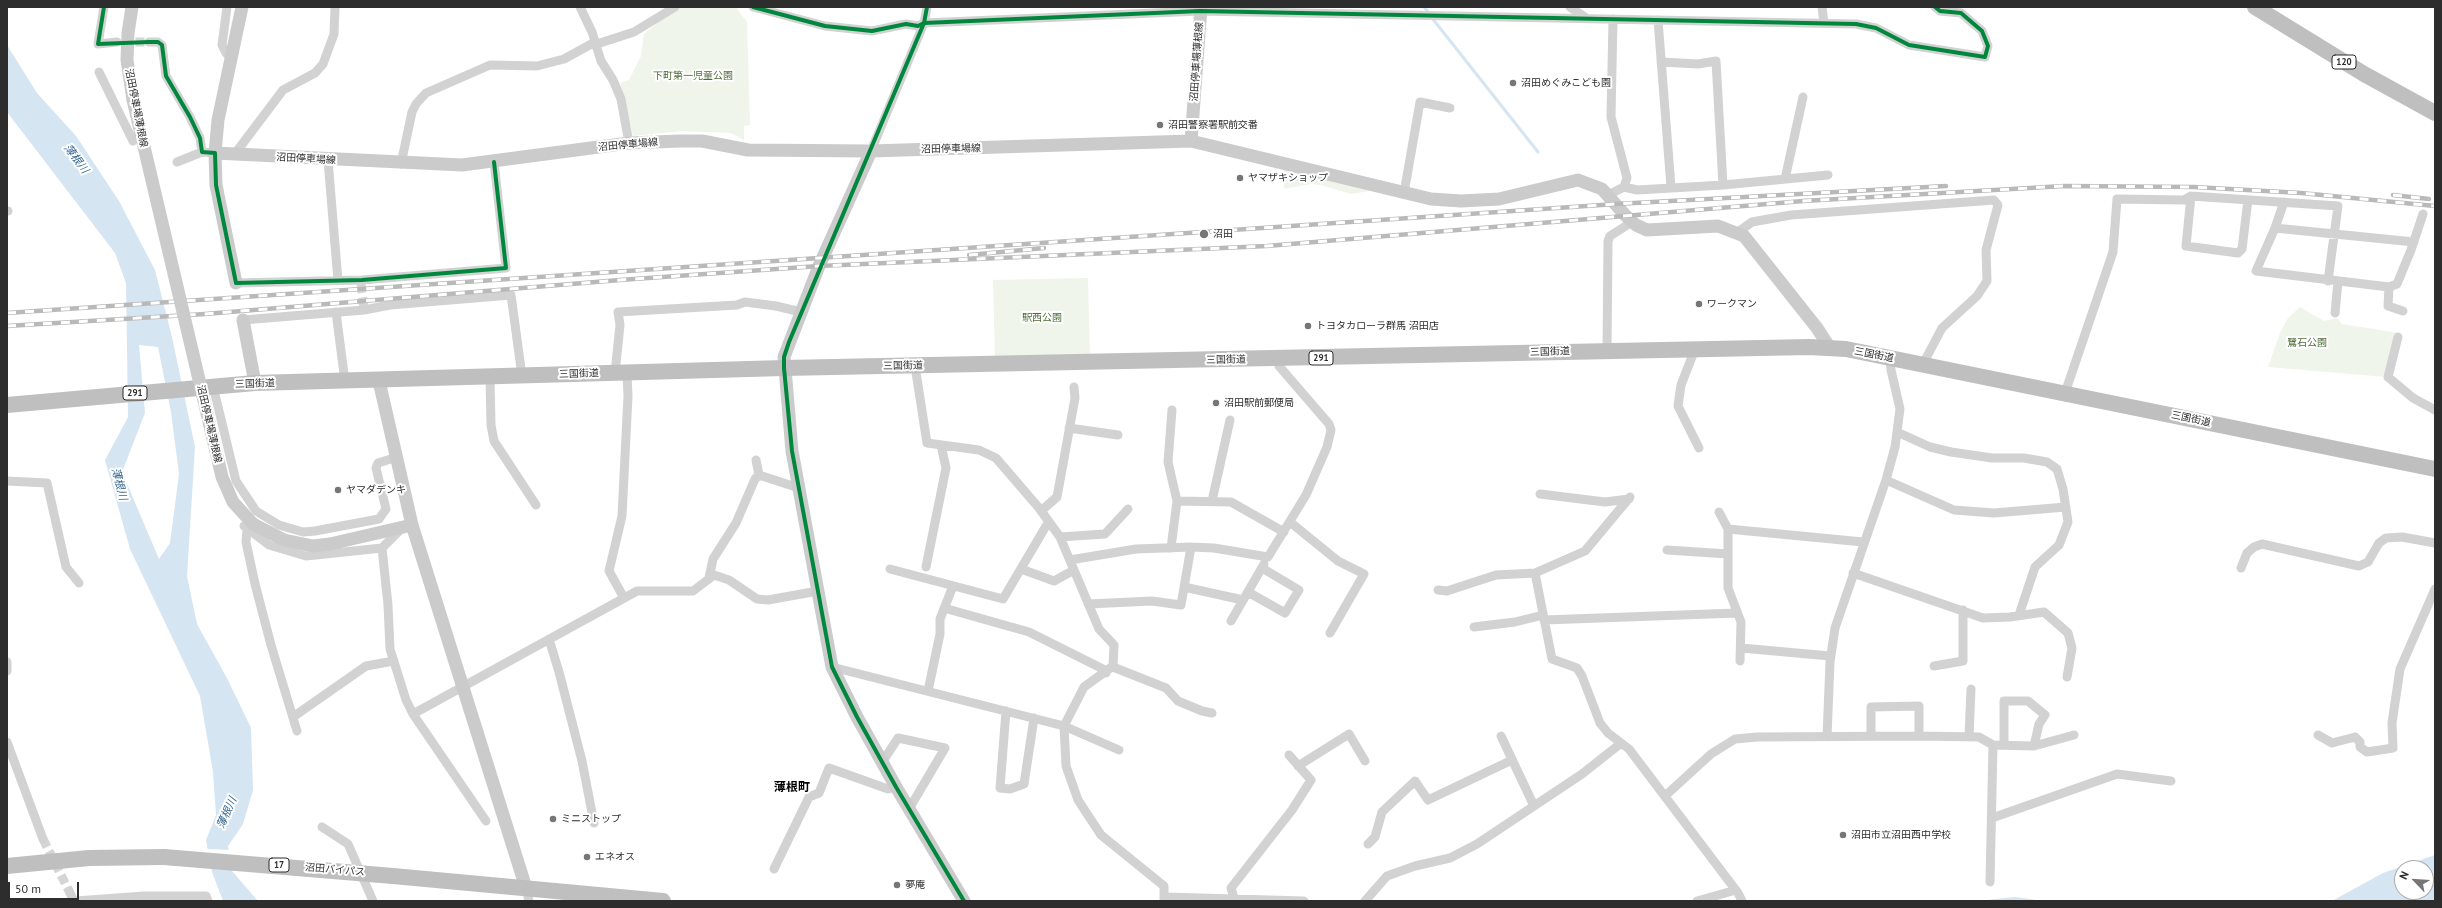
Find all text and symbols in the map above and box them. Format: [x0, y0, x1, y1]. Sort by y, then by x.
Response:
street label: 沼田停車場薄根線 [1188, 22, 1206, 102]
road number: 120 [2332, 55, 2356, 69]
street label: 沼田停車場薄根線 [122, 68, 150, 148]
park label: 下町第一児童公園 [653, 70, 733, 82]
place label: 沼田めぐみこども園 [1521, 77, 1611, 89]
marker: 沼田めぐみこども園 [1508, 78, 1518, 88]
place label: 沼田警察署駅前交番 [1168, 119, 1258, 131]
marker: 沼田警察署駅前交番 [1155, 120, 1165, 130]
street label: 沼田停車場線 [598, 136, 658, 154]
water label: 薄根川 [61, 142, 91, 176]
street label: 沼田停車場線 [921, 142, 981, 156]
street label: 沼田停車場線 [276, 151, 336, 167]
place label: ヤマザキショップ [1248, 172, 1328, 184]
marker: ヤマザキショップ [1235, 173, 1245, 183]
marker: 沼田 [1198, 228, 1210, 240]
place label: 沼田 [1213, 228, 1233, 240]
place label: ワークマン [1707, 298, 1757, 310]
marker: ワークマン [1694, 299, 1704, 309]
park label: 駅西公園 [1022, 312, 1062, 324]
place label: トヨタカローラ群馬 沼田店 [1316, 320, 1439, 332]
marker: トヨタカローラ群馬 沼田店 [1303, 321, 1313, 331]
park label: 鷺石公園 [2287, 337, 2327, 349]
street label: 三国街道 [1530, 345, 1570, 359]
street label: 三国街道 [1853, 345, 1895, 365]
road number: 291 [1309, 351, 1333, 365]
street label: 三国街道 [1206, 354, 1246, 366]
street label: 三国街道 [883, 360, 923, 372]
street label: 三国街道 [559, 367, 599, 381]
street label: 三国街道 [235, 377, 275, 391]
street label: 沼田停車場薄根線 [194, 384, 224, 464]
road number: 291 [123, 386, 147, 400]
place label: 沼田駅前郵便局 [1224, 397, 1294, 409]
marker: 沼田駅前郵便局 [1211, 398, 1221, 408]
street label: 三国街道 [2170, 409, 2212, 429]
water label: 薄根川 [108, 466, 130, 502]
place label: ヤマダデンキ [346, 484, 406, 496]
marker: ヤマダデンキ [333, 485, 343, 495]
district label: 薄根町 [774, 781, 810, 795]
water label: 薄根川 [214, 795, 240, 831]
place label: ミニストップ [561, 813, 621, 825]
marker: ミニストップ [548, 814, 558, 824]
place label: 沼田市立沼田西中学校 [1851, 829, 1951, 841]
marker: 沼田市立沼田西中学校 [1838, 830, 1848, 840]
place label: エネオス [595, 851, 635, 863]
marker: エネオス [582, 852, 592, 862]
road number: 17 [269, 858, 289, 872]
north arrow [2394, 860, 2434, 900]
street label: 沼田バイパス [305, 861, 365, 879]
text: N [2396, 869, 2412, 882]
scale bar [10, 874, 81, 900]
place label: 夢庵 [905, 879, 925, 891]
marker: 夢庵 [892, 880, 902, 890]
text: 50 m [15, 881, 41, 896]

